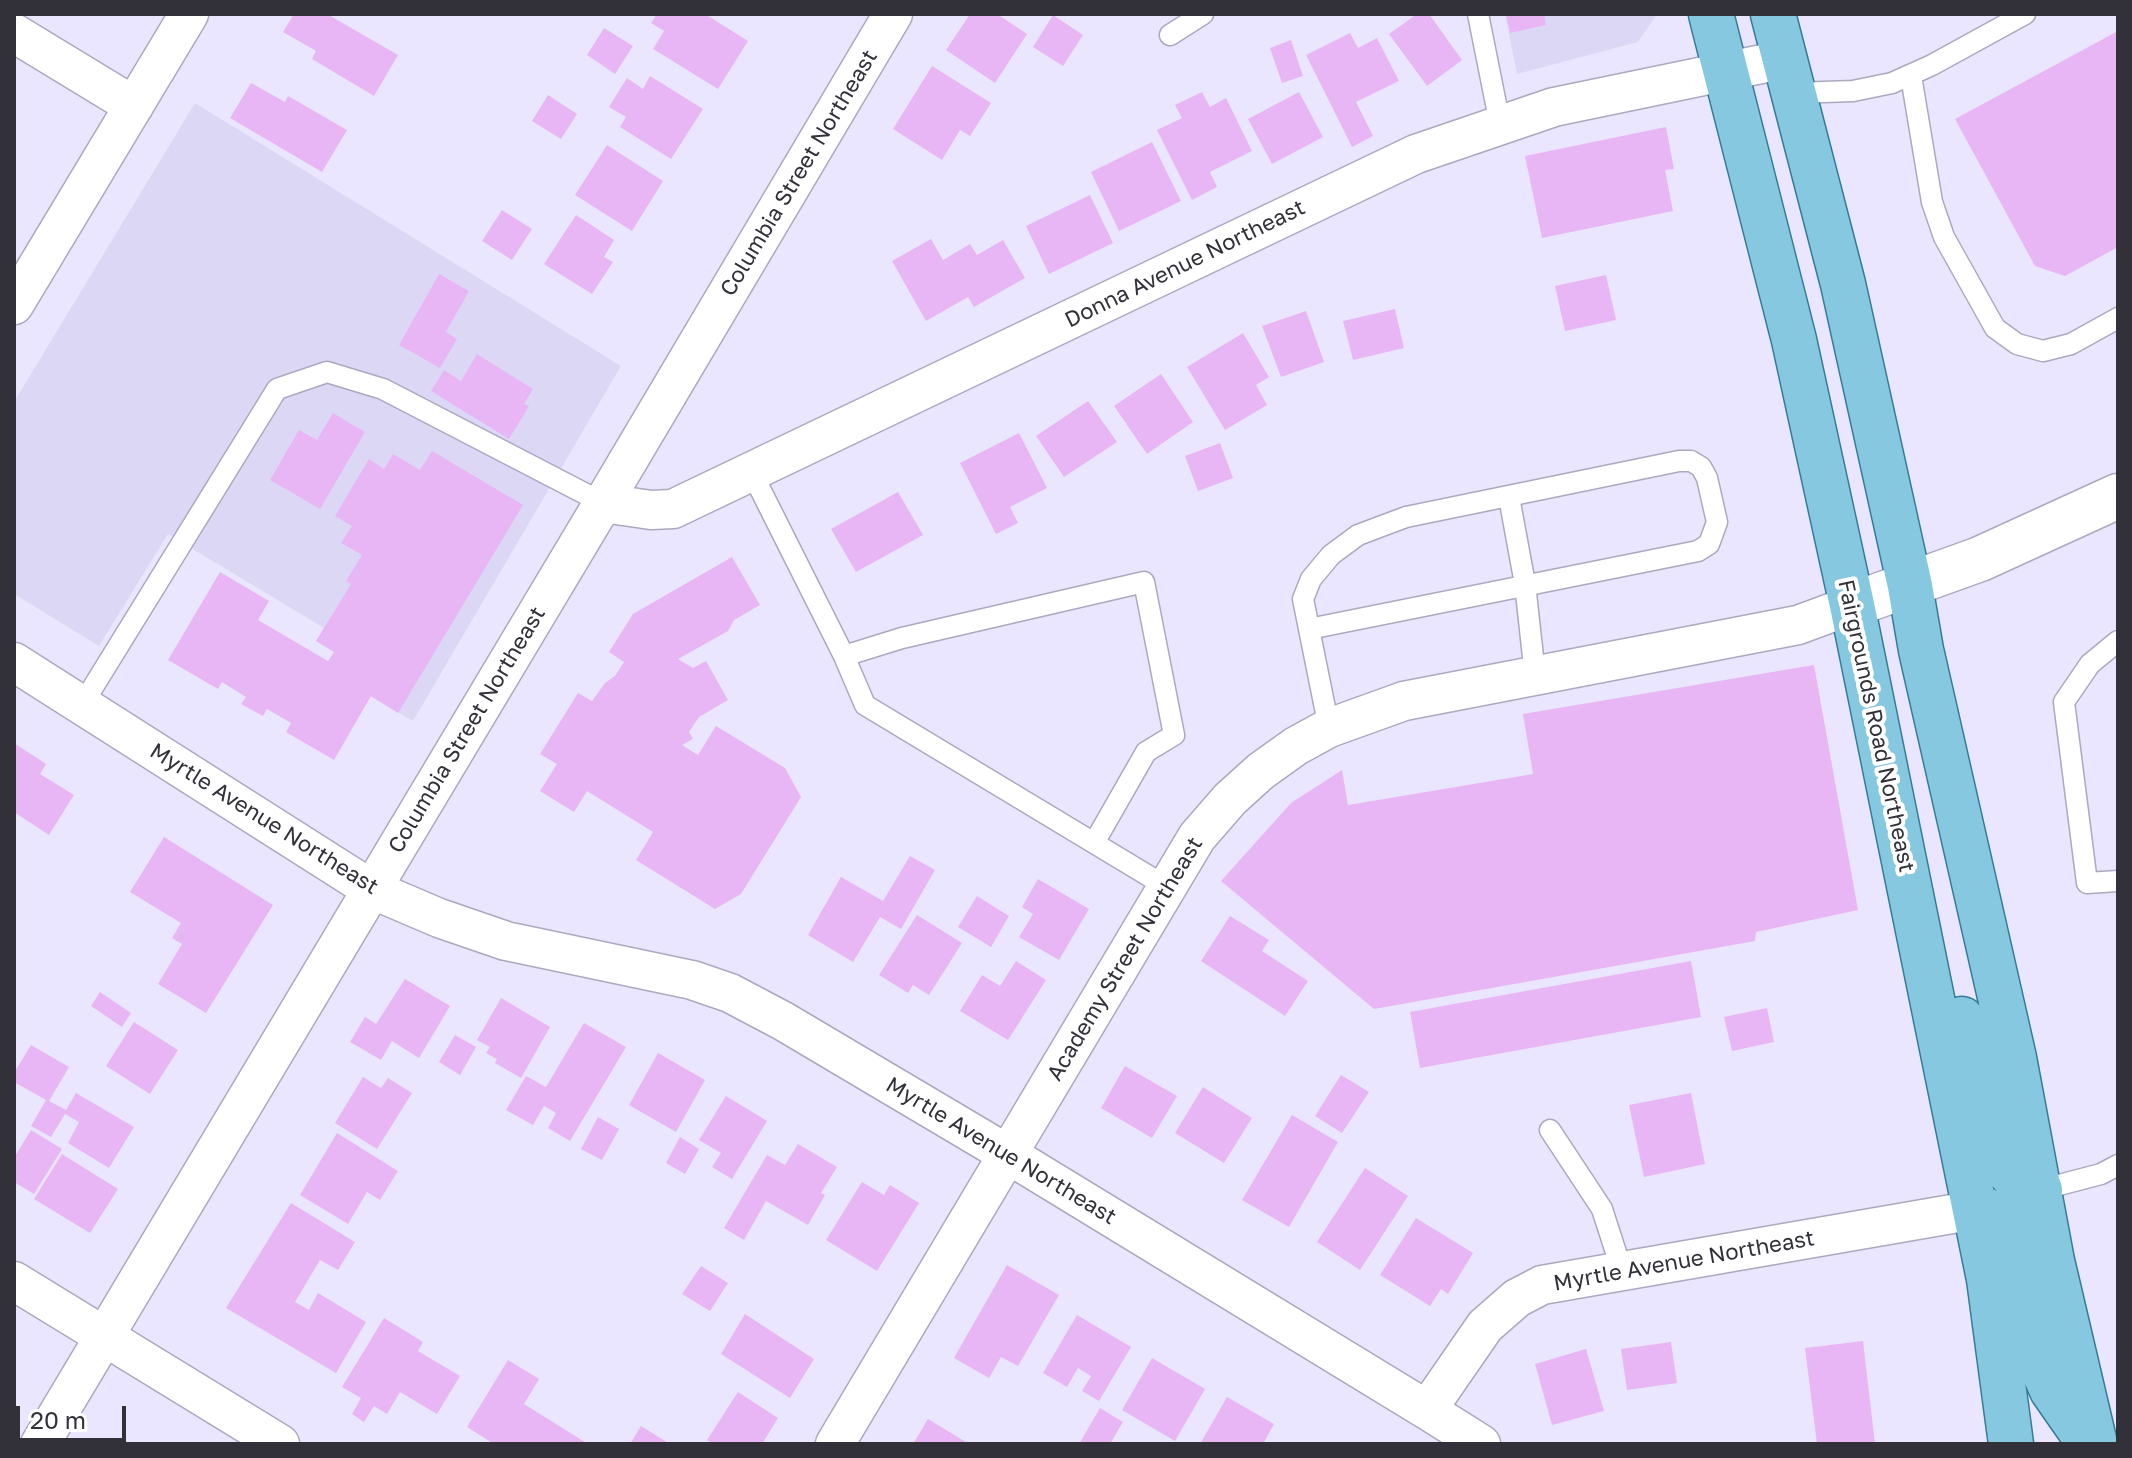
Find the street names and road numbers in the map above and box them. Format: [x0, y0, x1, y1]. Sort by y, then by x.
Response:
street label: Columbia Street Northeast [715, 45, 883, 301]
street label: Donna Avenue Northeast [1061, 194, 1309, 334]
street label: Fairgrounds Road Northeast [1832, 577, 1920, 875]
street label: Columbia Street Northeast [383, 602, 551, 858]
street label: Myrtle Avenue Northeast [145, 738, 383, 900]
street label: Academy Street Northeast [1042, 832, 1208, 1086]
street label: Myrtle Avenue Northeast [881, 1072, 1121, 1230]
street label: Myrtle Avenue Northeast [1552, 1225, 1816, 1297]

